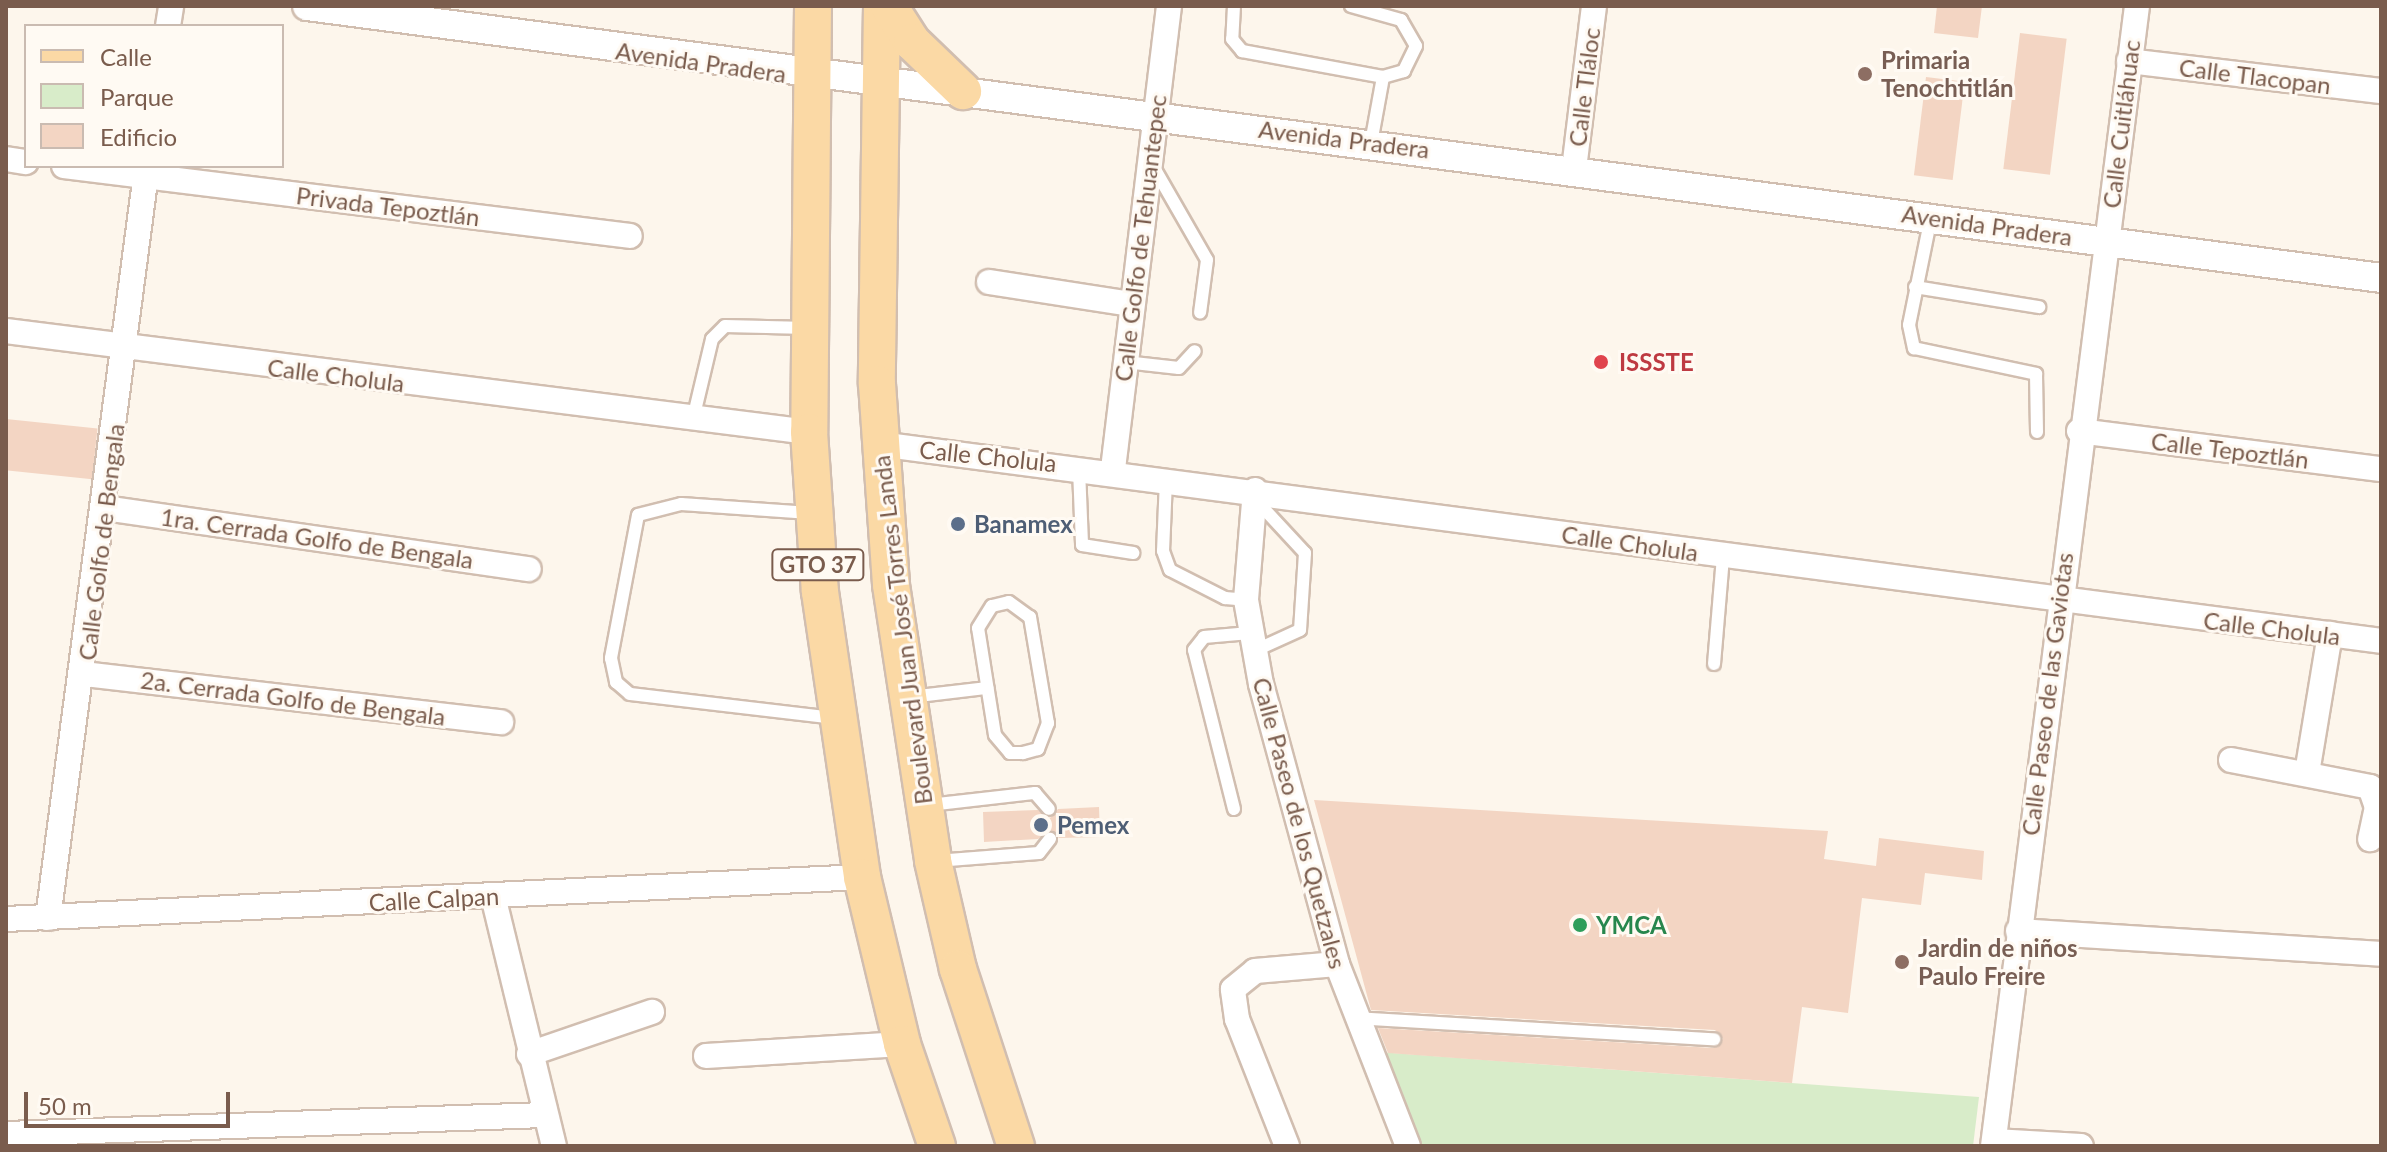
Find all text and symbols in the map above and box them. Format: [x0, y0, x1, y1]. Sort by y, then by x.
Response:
legend [24, 24, 284, 168]
street label: Calle Tláloc [1562, 25, 1606, 149]
street label: Avenida Pradera [614, 36, 788, 88]
street label: Calle Cuitláhuac [2096, 38, 2146, 210]
text: Calle [100, 42, 152, 71]
place label: Primaria Tenochtitlán [1881, 46, 2014, 102]
street label: Calle Tlacopan [2177, 52, 2333, 100]
marker: Primaria Tenochtitlán [1856, 65, 1874, 83]
text: Parque [100, 82, 174, 111]
street label: Calle Golfo de Tehuantepec [1108, 93, 1172, 383]
street label: Avenida Pradera [1257, 114, 1431, 164]
text: Edificio [100, 122, 177, 151]
street label: Privada Tepoztlán [294, 180, 482, 232]
street label: Avenida Pradera [1900, 199, 2074, 251]
place label: ISSSTE [1619, 348, 1694, 376]
marker: ISSSTE [1590, 351, 1612, 373]
street label: Calle Cholula [266, 352, 406, 398]
street label: Calle Golfo de Bengala [72, 422, 130, 662]
street label: Calle Tepoztlán [2149, 426, 2311, 474]
street label: Calle Cholula [918, 434, 1058, 478]
street label: Boulevard Juan José Torres Landa [866, 453, 938, 807]
street label: 1ra. Cerrada Golfo de Bengala [159, 502, 475, 574]
place label: Banamex [974, 510, 1073, 538]
marker: Banamex [949, 515, 967, 533]
street label: Calle Cholula [1560, 519, 1700, 567]
road number: GTO 37 [770, 547, 866, 583]
street label: Calle Paseo de las Gaviotas [2015, 551, 2079, 837]
street label: Calle Cholula [2202, 605, 2342, 651]
street label: 2a. Cerrada Golfo de Bengala [139, 665, 447, 731]
street label: Calle Paseo de los Quetzales [1247, 674, 1353, 972]
place label: Pemex [1057, 811, 1129, 839]
marker: Pemex [1032, 816, 1050, 834]
street label: Calle Calpan [368, 881, 500, 917]
place label: YMCA [1596, 911, 1667, 939]
marker: YMCA [1571, 916, 1589, 934]
place label: Jardin de niños Paulo Freire [1918, 934, 2078, 990]
marker: Jardin de niños Paulo Freire [1893, 953, 1911, 971]
scale bar [28, 1076, 234, 1126]
text: 50 m [38, 1091, 92, 1120]

